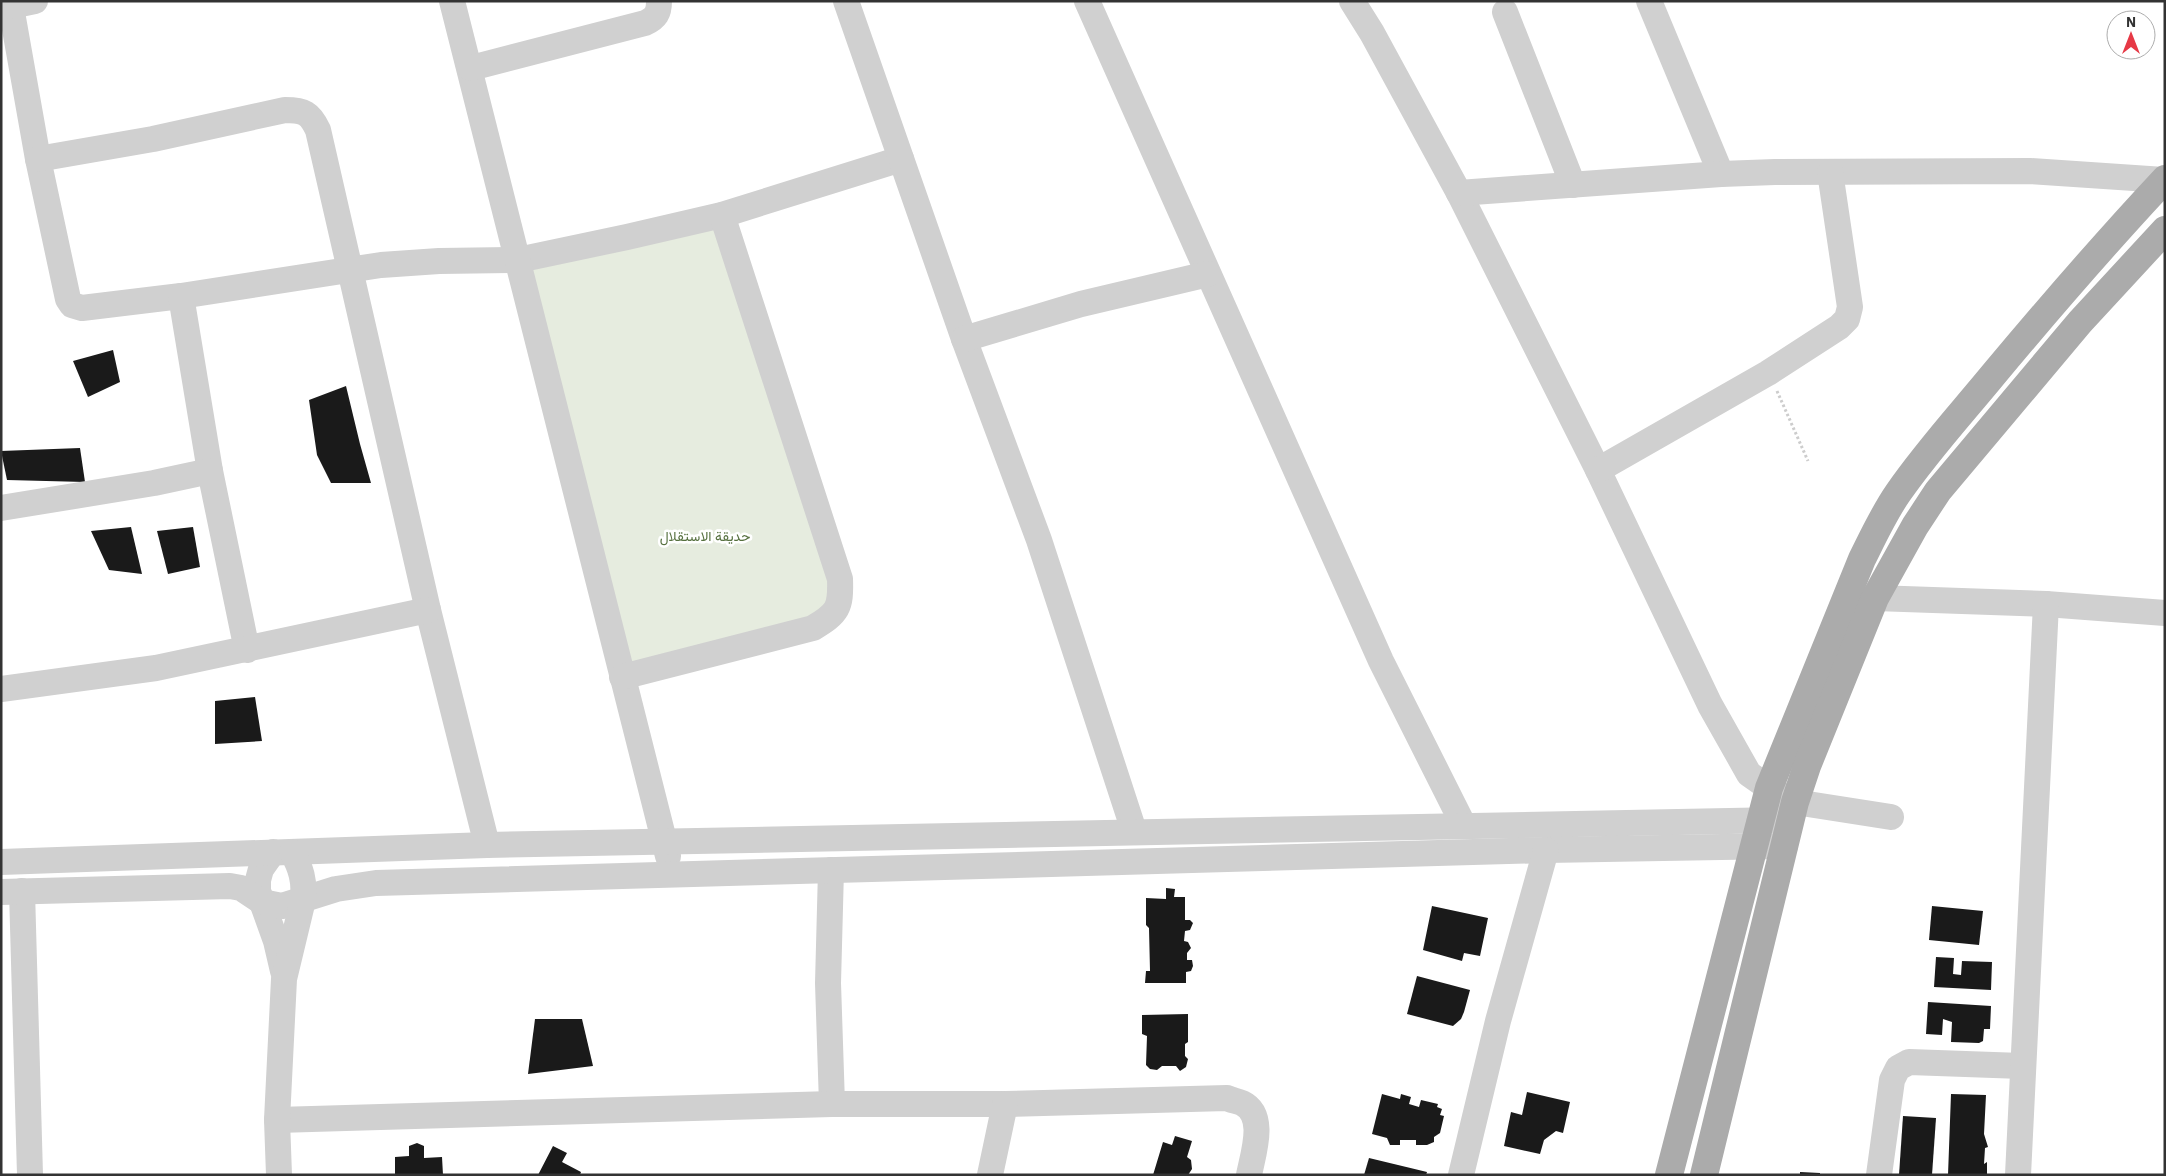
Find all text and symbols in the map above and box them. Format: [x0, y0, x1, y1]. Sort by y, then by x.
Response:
north arrow [2106, 10, 2156, 60]
text: N [2126, 13, 2136, 31]
park label: حديقة الاستقلال [660, 527, 750, 546]

